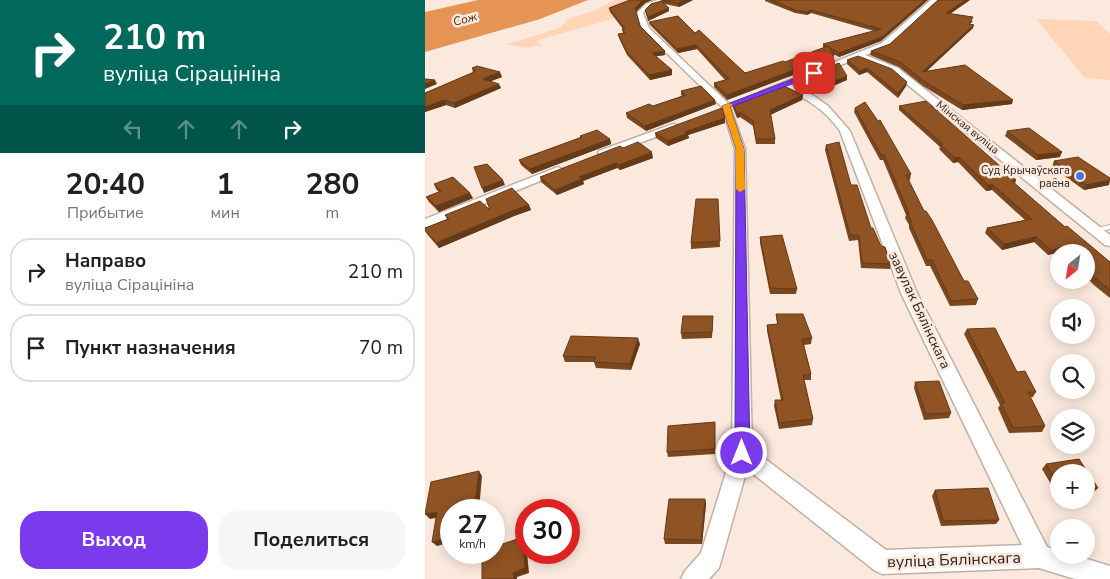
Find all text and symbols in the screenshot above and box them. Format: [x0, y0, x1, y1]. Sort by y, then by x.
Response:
water label: Сож [451, 8, 479, 30]
text: 210 m [103, 14, 206, 61]
icon: right [20, 20, 85, 85]
pin [793, 52, 835, 94]
text: вуліца Сірацініна [103, 59, 281, 89]
icon: arrive [800, 59, 828, 87]
street label: Мінская вуліца [933, 97, 1002, 158]
icon: left [119, 115, 147, 143]
icon: ahead [172, 115, 200, 143]
icon: ahead [225, 115, 253, 143]
icon: right [278, 115, 306, 143]
place label: Суд Крычаўскага раёна [981, 163, 1070, 191]
text: 20:40 [66, 164, 145, 205]
text: 1 [216, 164, 234, 205]
text: 280 [305, 164, 359, 205]
marker: Суд Крычаўскага раёна [1074, 170, 1086, 182]
text: Прибытие [67, 202, 144, 224]
text: мин [211, 202, 240, 224]
text: m [326, 202, 339, 224]
north arrow [1050, 244, 1095, 289]
map controls [1050, 244, 1095, 564]
text: Направо [65, 248, 146, 274]
street label: завулак Бялінскага [884, 249, 955, 372]
icon: right [22, 258, 50, 286]
text: 210 m [348, 259, 403, 285]
text: вуліца Сірацініна [65, 274, 195, 296]
button: sound [1050, 299, 1095, 344]
icon: arrive [22, 334, 50, 362]
text: Пункт назначения [65, 335, 236, 361]
text: 70 m [359, 335, 403, 361]
button: search [1050, 354, 1095, 399]
button: layers [1050, 409, 1095, 454]
position arrow [715, 426, 767, 478]
button: + [1050, 464, 1095, 509]
speed limit sign: 30 [515, 499, 580, 564]
text: 27 [457, 508, 488, 542]
button: Выход [20, 511, 208, 569]
button: Поделиться [218, 511, 405, 569]
button: − [1050, 519, 1095, 564]
text: km/h [459, 536, 486, 552]
street label: вуліца Бялінскага [887, 547, 1021, 573]

